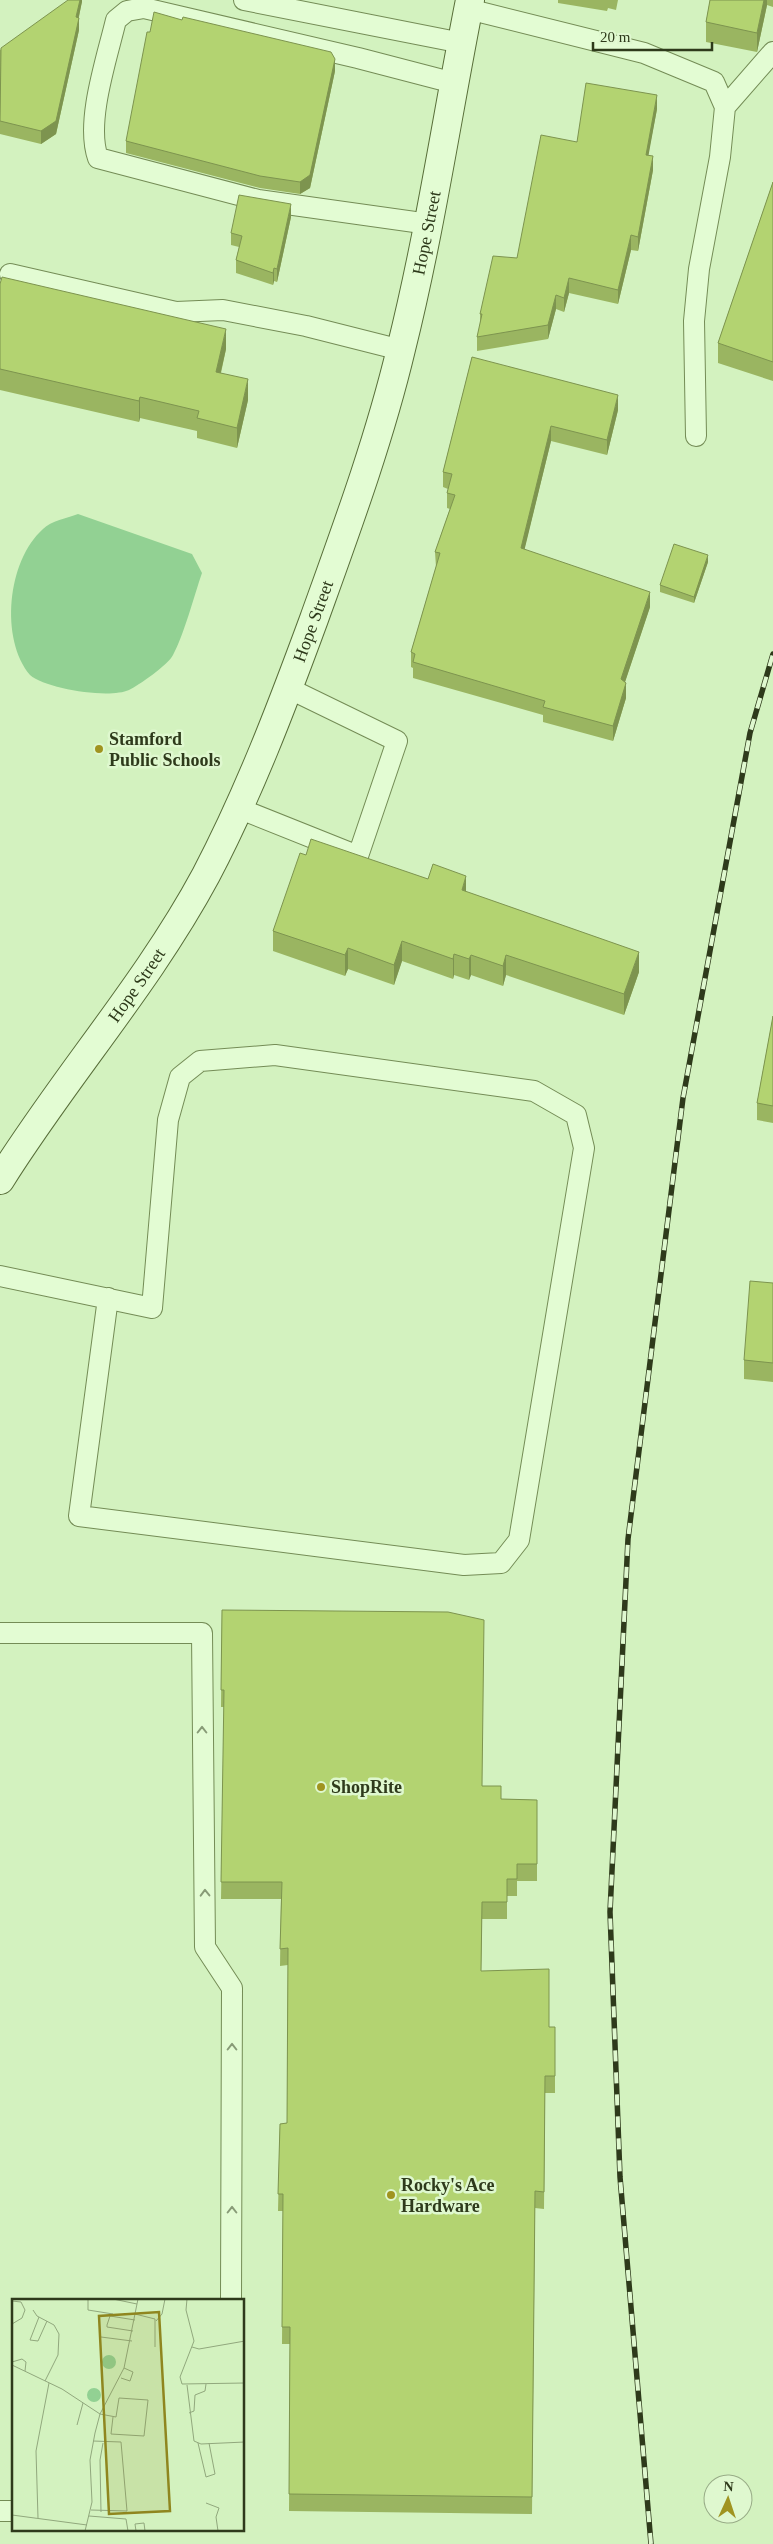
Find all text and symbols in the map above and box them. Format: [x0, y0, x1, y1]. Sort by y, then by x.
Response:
scale bar [593, 20, 712, 52]
text: 20 m [600, 29, 631, 45]
street label: Hope Street [408, 189, 445, 277]
street label: Hope Street [289, 578, 337, 665]
place label: Stamford Public Schools [109, 729, 221, 770]
marker: Stamford Public Schools [93, 743, 105, 755]
street label: Hope Street [104, 944, 169, 1026]
one-way arrow [197, 1726, 207, 1734]
place label: ShopRite [331, 1777, 402, 1797]
marker: ShopRite [315, 1781, 327, 1793]
one-way arrow [199, 1888, 210, 1896]
one-way arrow [227, 2043, 237, 2051]
place label: Rocky's Ace Hardware [401, 2175, 495, 2216]
marker: Rocky's Ace Hardware [385, 2189, 397, 2201]
one-way arrow [227, 2206, 237, 2214]
inset map [12, 2299, 245, 2532]
north arrow [703, 2474, 753, 2524]
text: N [723, 2479, 734, 2494]

